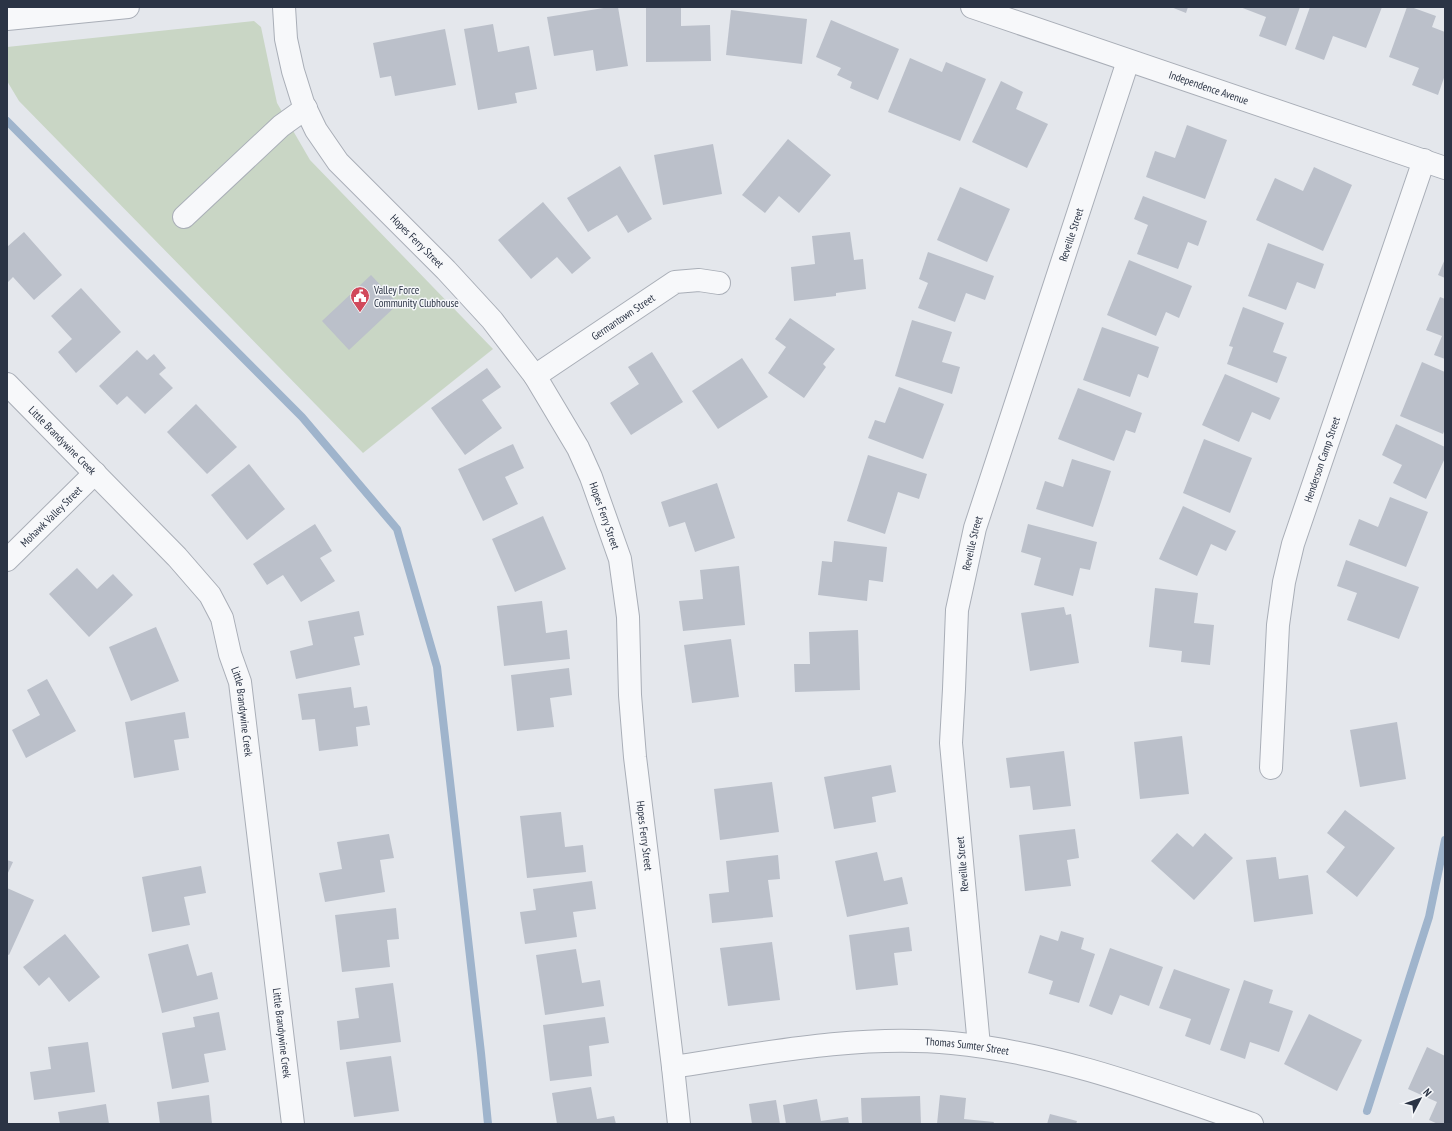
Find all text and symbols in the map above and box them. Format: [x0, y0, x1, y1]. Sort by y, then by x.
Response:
street label: Independence Avenue [1167, 68, 1251, 108]
street label: Reveille Street [1056, 206, 1086, 263]
street label: Hopes Ferry Street [387, 211, 447, 271]
place label: Valley Force Community Clubhouse [373, 283, 459, 310]
public building icon: Valley Force Community Clubhouse [349, 285, 371, 313]
street label: Germantown Street [589, 291, 657, 343]
street label: Little Brandywine Creek [26, 403, 100, 478]
street label: Henderson Camp Street [1301, 415, 1343, 504]
street label: Hopes Ferry Street [586, 480, 623, 551]
street label: Mohawk Valley Street [17, 483, 85, 550]
street label: Reveille Street [959, 514, 985, 572]
street label: Little Brandywine Creek [228, 665, 256, 758]
street label: Hopes Ferry Street [633, 800, 656, 871]
street label: Reveille Street [953, 836, 971, 892]
street label: Little Brandywine Creek [270, 987, 295, 1080]
street label: Thomas Sumter Street [925, 1034, 1010, 1058]
north arrow [1400, 1079, 1440, 1119]
text: N [1420, 1086, 1435, 1099]

